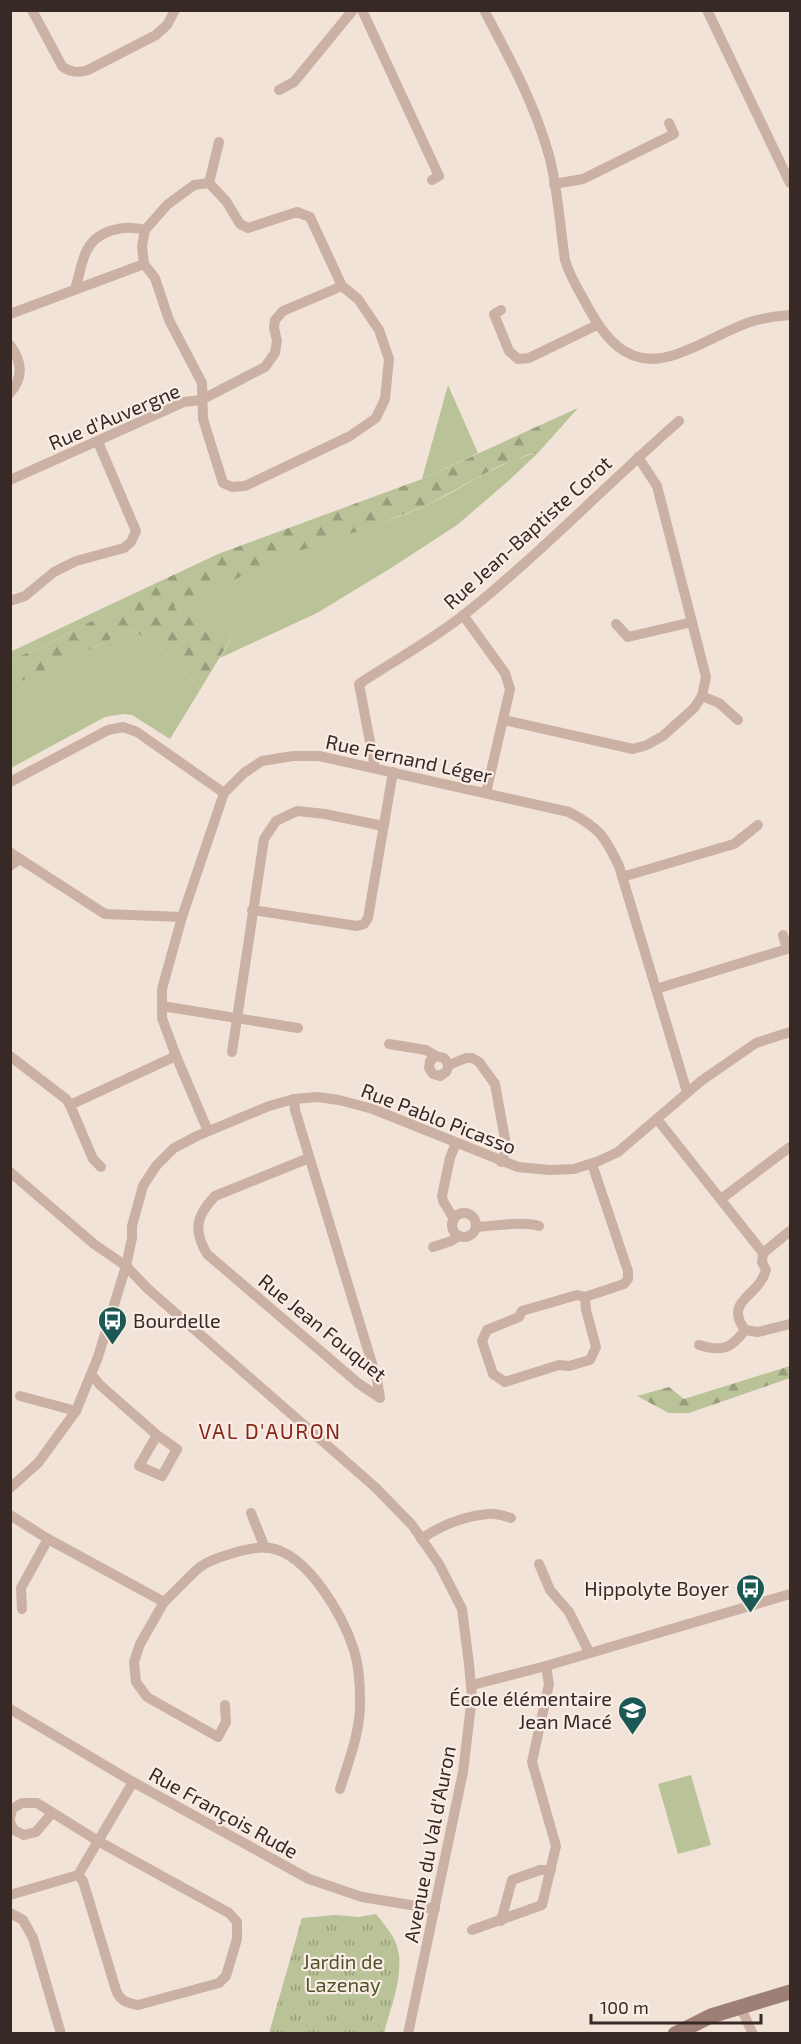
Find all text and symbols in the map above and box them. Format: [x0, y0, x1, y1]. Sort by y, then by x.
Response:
street label: Rue d'Auvergne [45, 378, 183, 454]
street label: Rue Jean-Baptiste Corot [438, 450, 616, 614]
street label: Rue Fernand Léger [324, 729, 494, 787]
street label: Rue Pablo Picasso [358, 1077, 520, 1159]
street label: Rue Jean Fouquet [254, 1268, 392, 1386]
bus stop icon: Bourdelle [96, 1304, 128, 1346]
place label: Bourdelle [133, 1308, 221, 1332]
district label: VAL D'AURON [199, 1418, 341, 1443]
bus stop icon: Hippolyte Boyer [734, 1572, 766, 1614]
place label: Hippolyte Boyer [584, 1576, 729, 1600]
place label: École élémentaire Jean Macé [449, 1686, 612, 1733]
school or university icon: École élémentaire Jean Macé [617, 1694, 649, 1736]
street label: Avenue du Val d'Auron [398, 1743, 460, 1945]
street label: Rue François Rude [145, 1761, 303, 1864]
park label: Jardin de Lazenay [303, 1949, 383, 1996]
scale bar [591, 1987, 760, 2025]
text: 100 m [600, 1996, 649, 2018]

